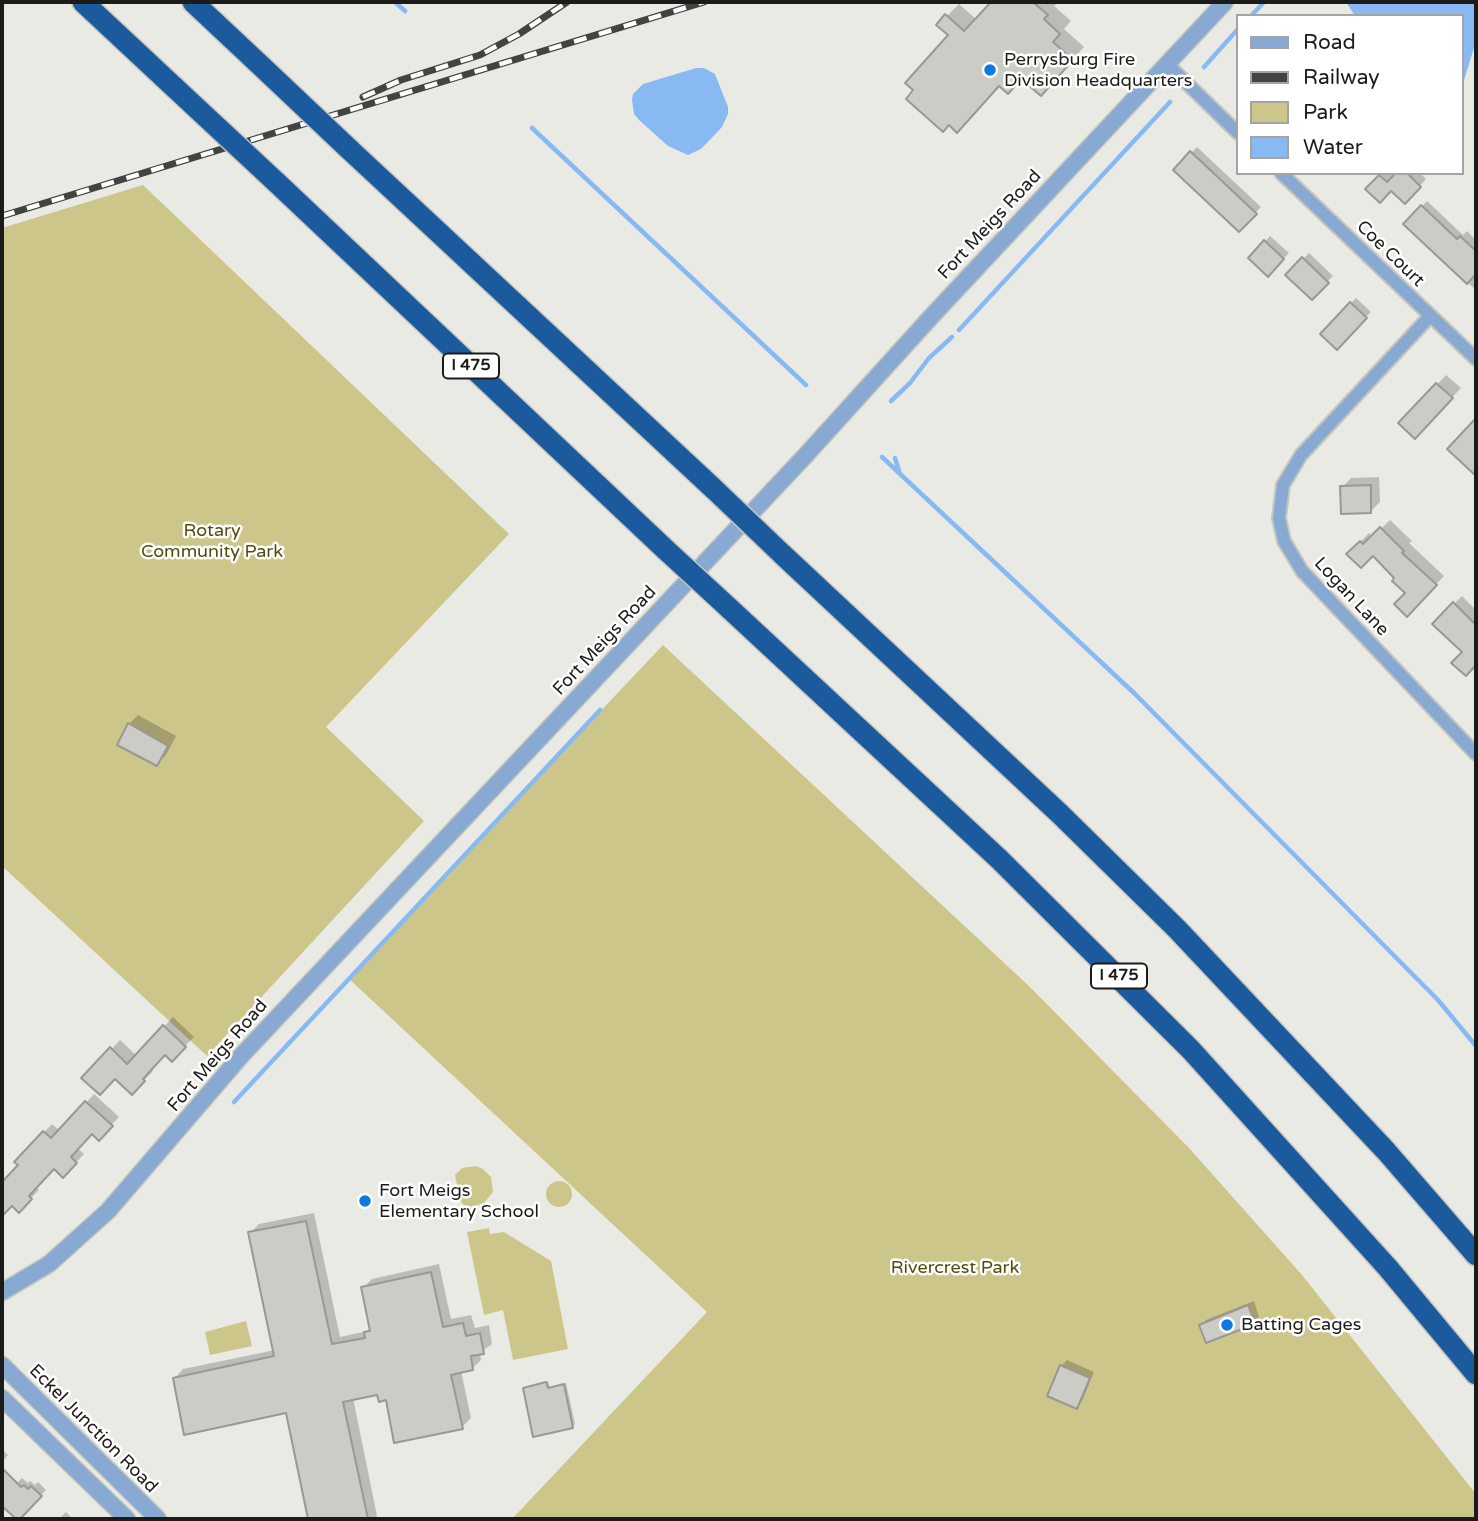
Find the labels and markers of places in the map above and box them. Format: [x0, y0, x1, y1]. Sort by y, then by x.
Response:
place label: Perrysburg Fire Division Headquarters [1004, 49, 1192, 92]
marker: Perrysburg Fire Division Headquarters [982, 62, 998, 78]
place label: Fort Meigs Elementary School [379, 1180, 539, 1222]
marker: Fort Meigs Elementary School [357, 1193, 373, 1209]
place label: Batting Cages [1241, 1314, 1361, 1336]
marker: Batting Cages [1219, 1317, 1235, 1333]

